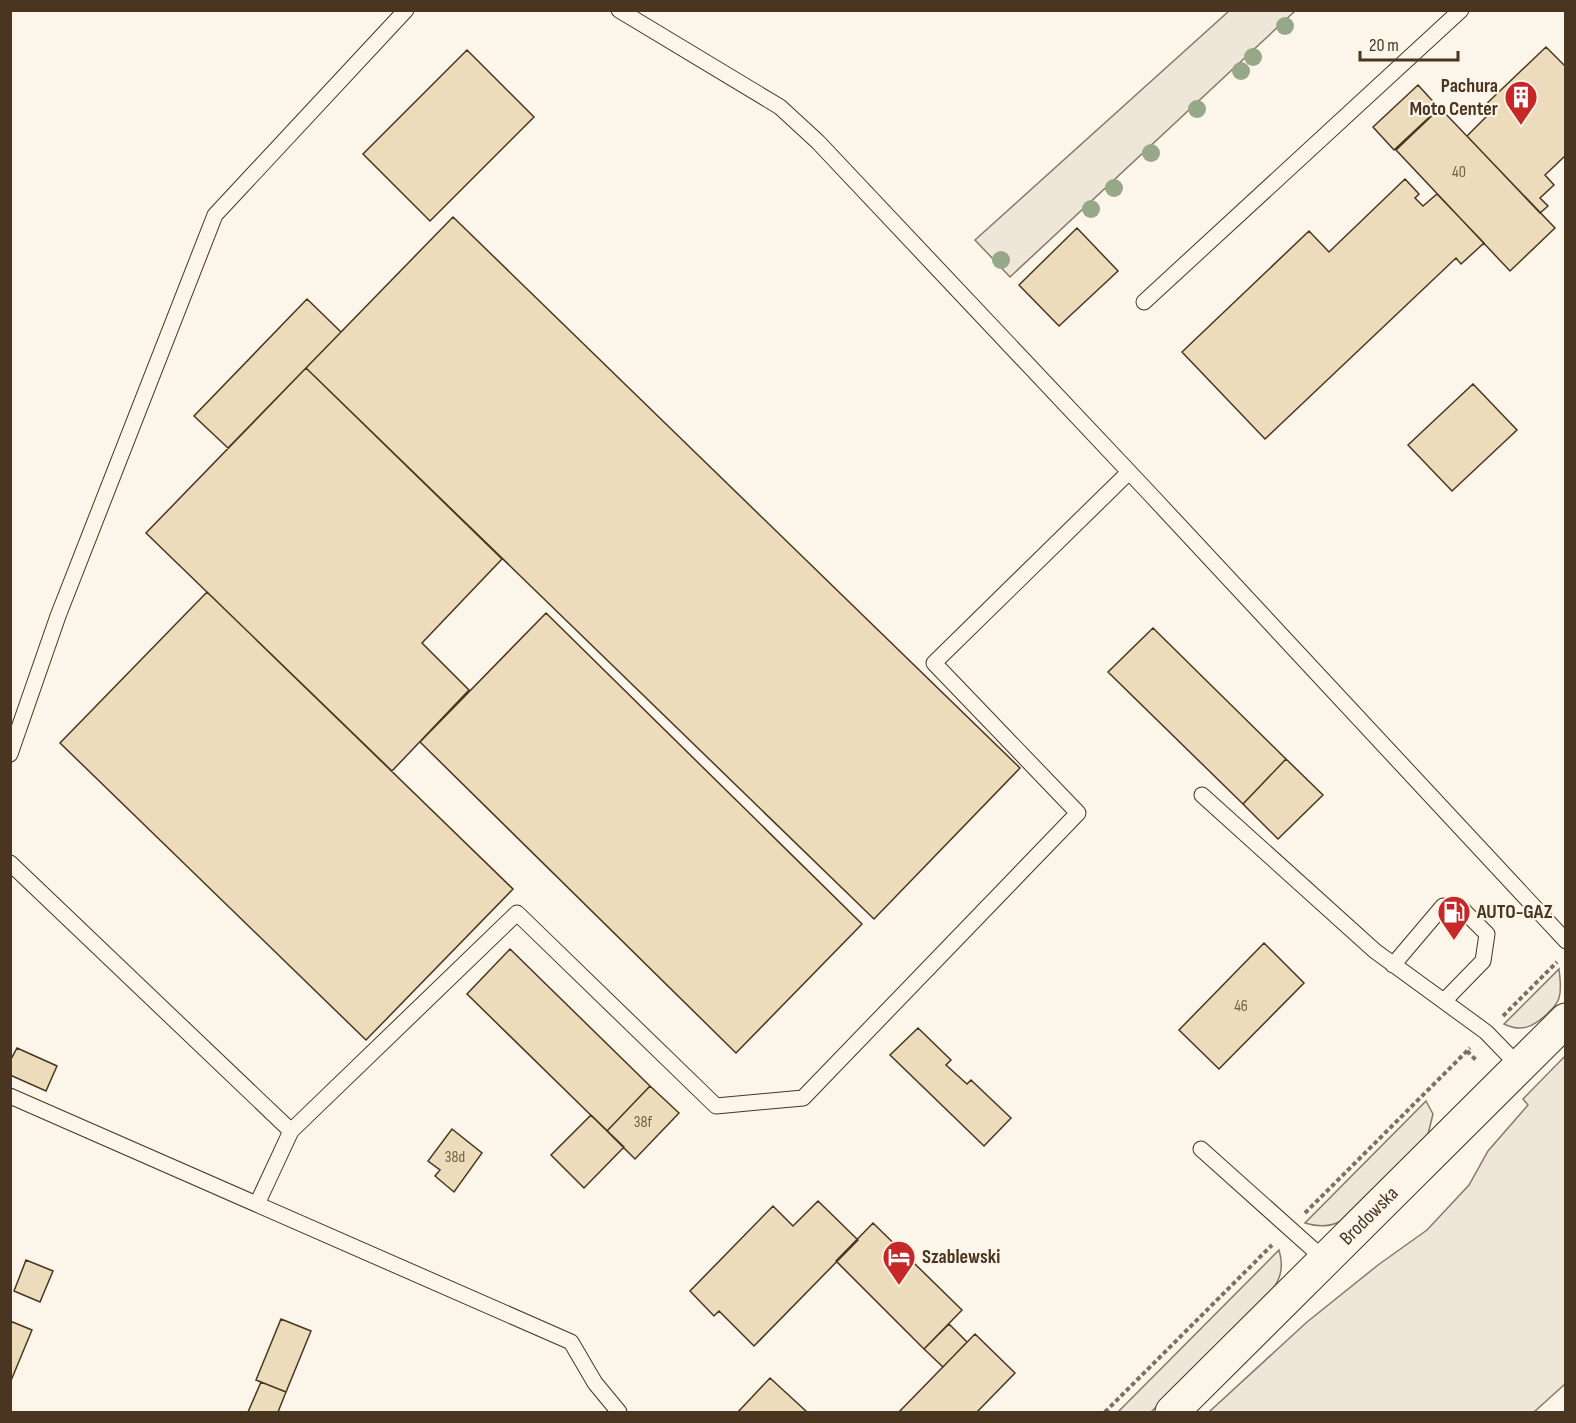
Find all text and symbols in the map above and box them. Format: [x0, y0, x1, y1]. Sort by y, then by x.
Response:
scale bar [1360, 24, 1458, 62]
text: 20 m [1369, 35, 1399, 56]
place label: Pachura Moto Center [1409, 74, 1498, 121]
building icon: Pachura Moto Center [1503, 79, 1539, 126]
house number: 40 [1452, 163, 1466, 182]
fuel station icon: AUTO-GAZ [1436, 894, 1472, 941]
place label: AUTO-GAZ [1476, 900, 1553, 924]
house number: 46 [1234, 997, 1248, 1016]
house number: 38f [634, 1113, 653, 1132]
house number: 38d [445, 1148, 465, 1167]
street label: Brodowska [1335, 1182, 1403, 1250]
hotel icon: Szablewski [881, 1239, 917, 1286]
place label: Szablewski [922, 1245, 1000, 1269]

